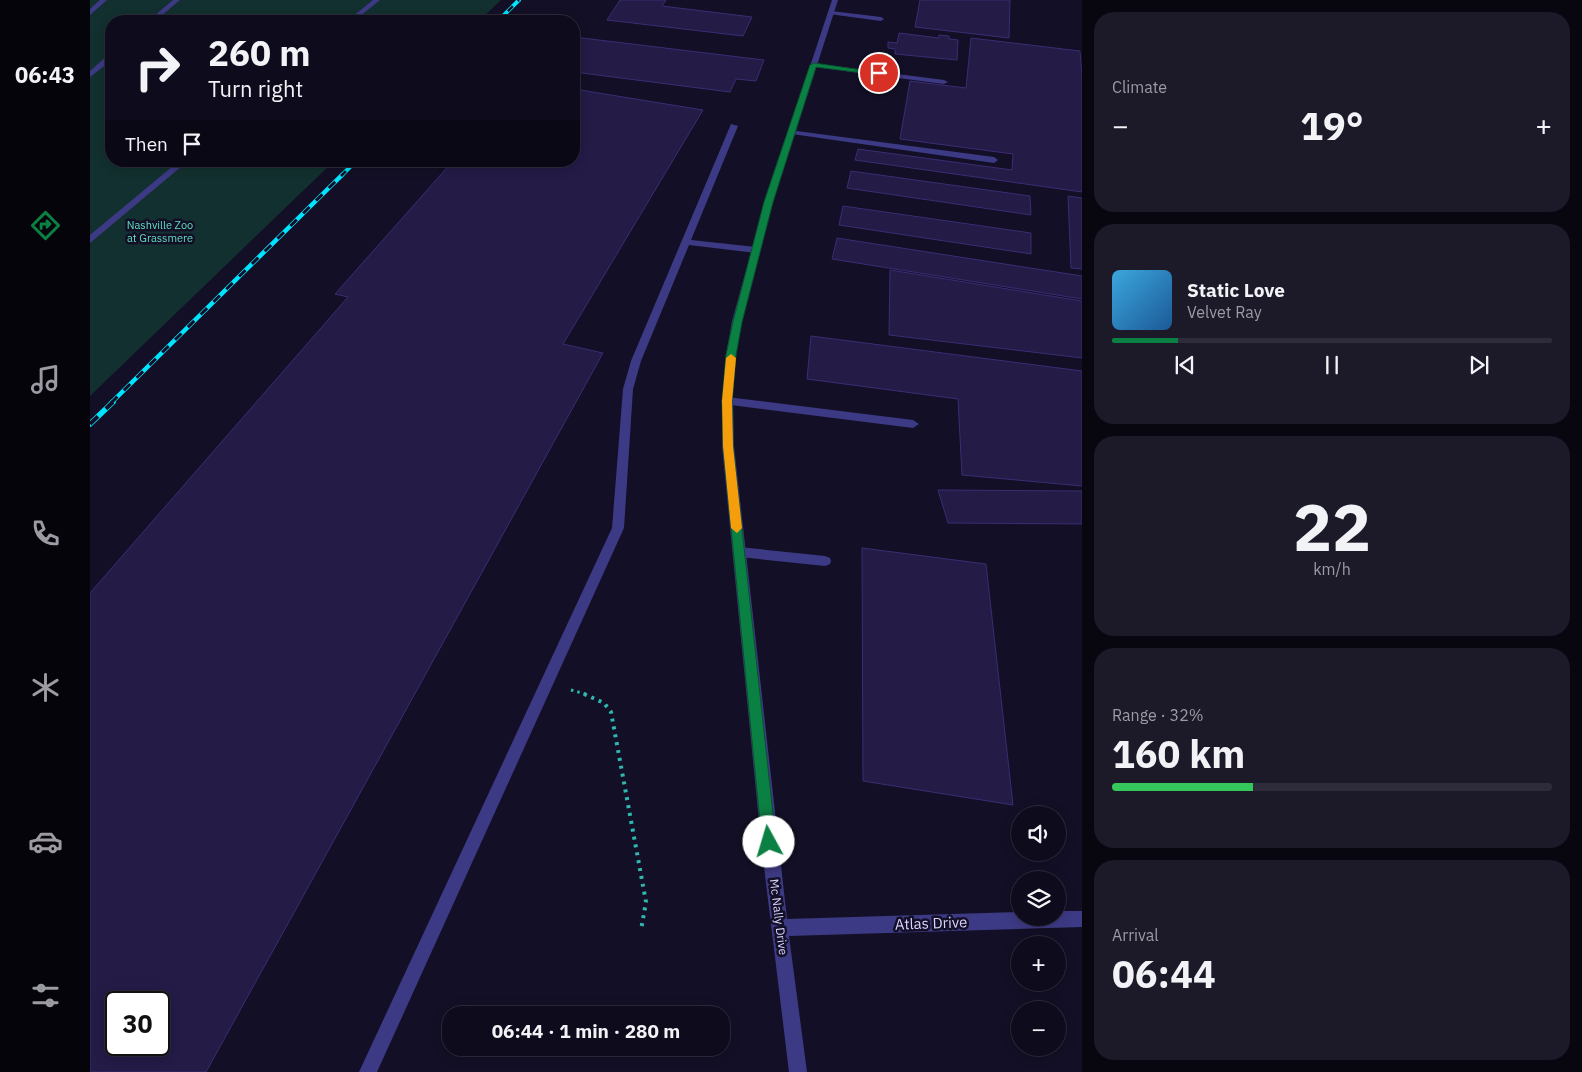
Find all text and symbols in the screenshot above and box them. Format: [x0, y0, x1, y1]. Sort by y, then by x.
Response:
text: 260 m [208, 30, 311, 76]
icon: right [125, 35, 190, 100]
pin [858, 52, 900, 94]
icon: arrive [865, 59, 893, 87]
text: 06:43 [15, 60, 75, 89]
text: Turn right [208, 74, 303, 103]
text: Climate [1112, 77, 1167, 97]
text: 19° [1300, 101, 1364, 150]
text: − [1112, 107, 1129, 144]
text: + [1535, 107, 1552, 144]
icon: arrive [178, 130, 206, 158]
text: Then [125, 132, 168, 156]
icon: directions [28, 208, 63, 243]
park label: Nashville Zoo at Grassmere [127, 218, 193, 245]
text: Static Love [1187, 278, 1285, 302]
text: Velvet Ray [1187, 302, 1262, 322]
icon: previous [1171, 351, 1199, 379]
icon: pause [1318, 351, 1346, 379]
icon: next [1465, 351, 1493, 379]
icon: music [28, 362, 63, 397]
text: 22 [1293, 484, 1371, 569]
icon: phone [28, 516, 63, 551]
text: km/h [1313, 559, 1351, 579]
icon: climate [28, 670, 63, 705]
text: Range · 32% [1112, 705, 1204, 725]
text: 160 km [1112, 729, 1245, 778]
map controls [1011, 806, 1066, 1056]
button: sound [1011, 806, 1066, 861]
position arrow [742, 815, 794, 867]
icon: car [28, 824, 63, 859]
button: layers [1011, 871, 1066, 926]
street label: Mc Nally Drive [767, 878, 791, 956]
street label: Atlas Drive [894, 912, 968, 934]
text: Arrival [1112, 925, 1159, 945]
button: + [1011, 936, 1066, 991]
text: 06:44 [1112, 949, 1216, 998]
icon: filters [28, 978, 63, 1013]
speed limit sign: 30 [105, 991, 170, 1056]
button: − [1011, 1001, 1066, 1056]
text: 06:44 · 1 min · 280 m [492, 1019, 680, 1043]

